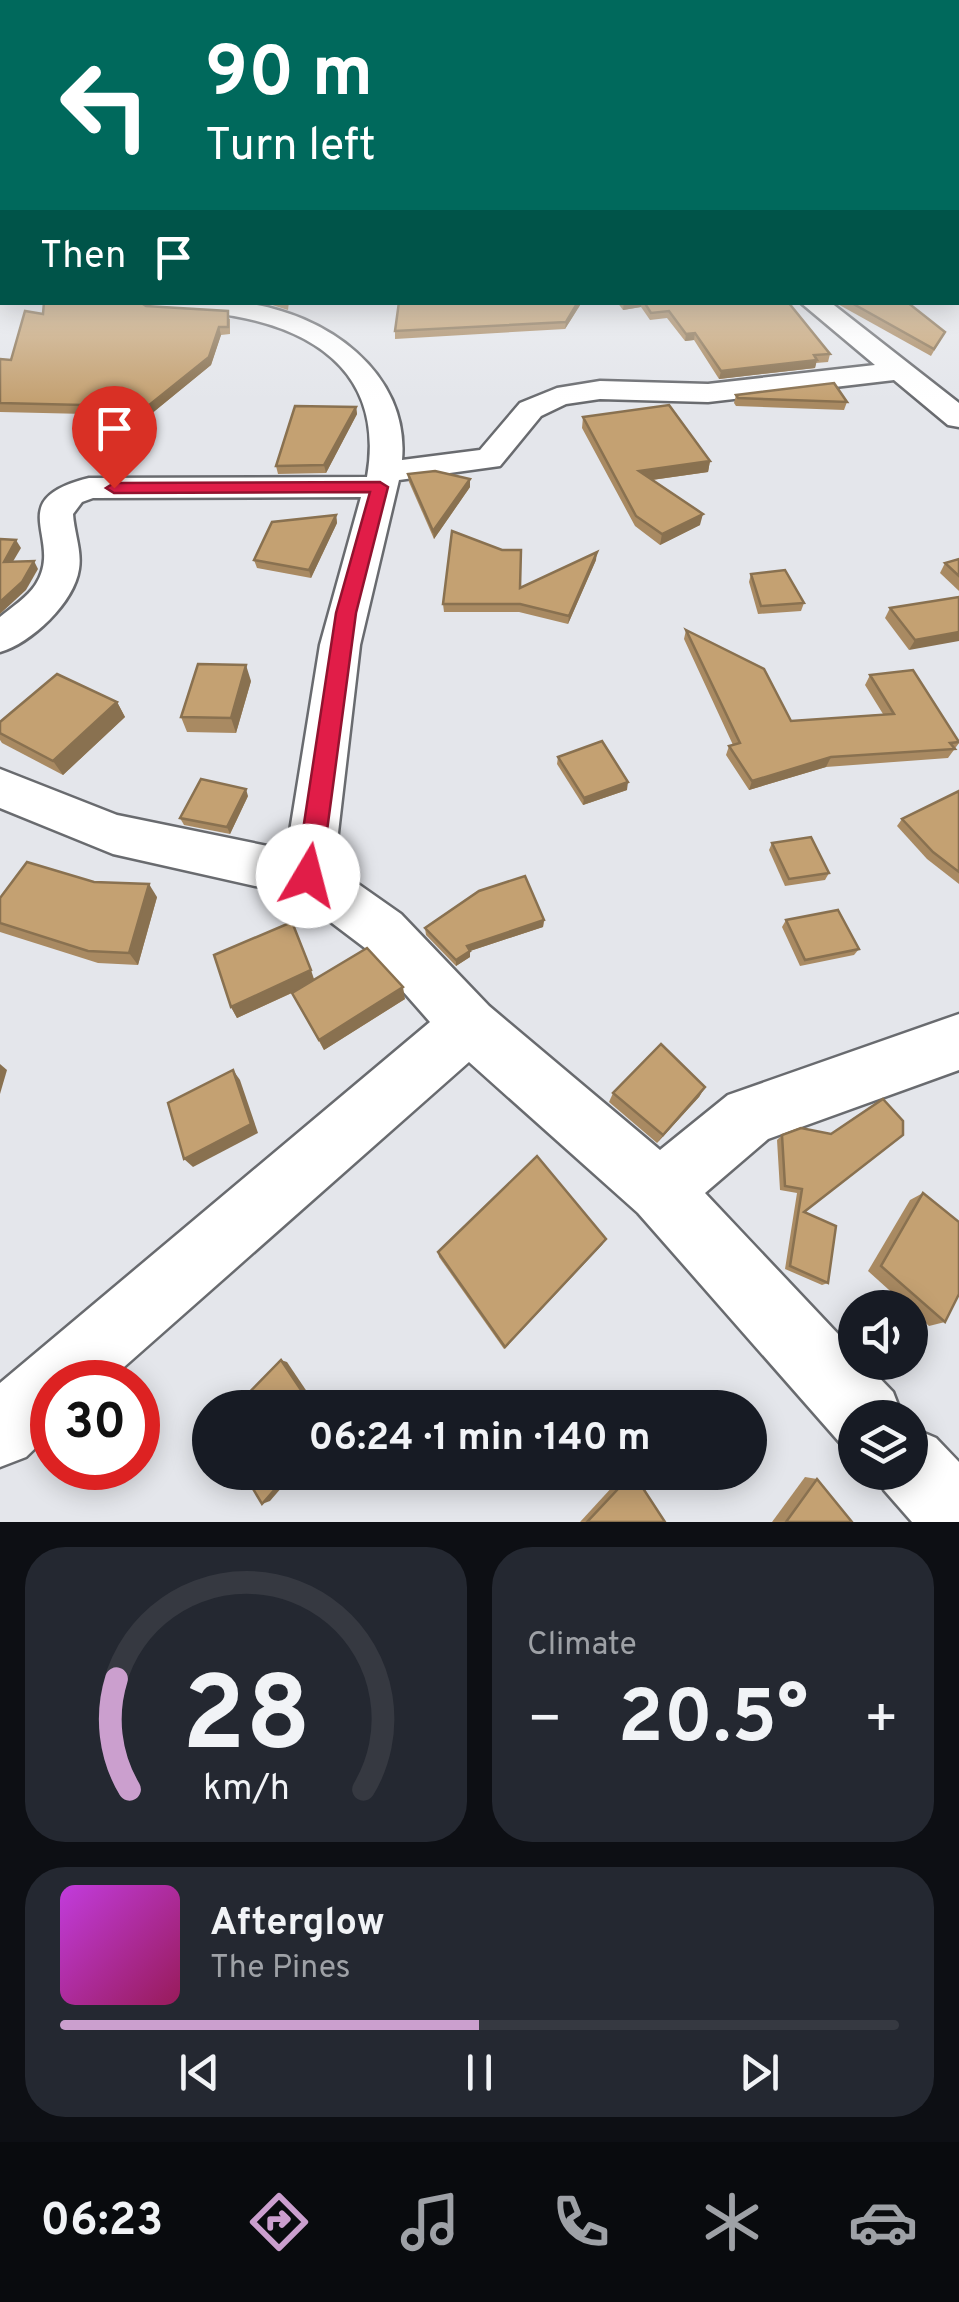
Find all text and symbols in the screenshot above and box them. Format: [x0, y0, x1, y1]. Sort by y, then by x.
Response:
text: 90 m [205, 32, 373, 121]
icon: left [40, 40, 170, 170]
text: Turn left [205, 119, 376, 176]
icon: arrive [146, 230, 201, 285]
text: Then [40, 233, 126, 282]
pin [72, 386, 157, 489]
icon: arrive [87, 401, 142, 456]
position arrow [256, 824, 360, 928]
map controls [838, 1290, 928, 1490]
button: sound [838, 1290, 928, 1380]
speed limit sign: 30 [30, 1360, 160, 1490]
button: layers [838, 1400, 928, 1490]
text: 06:24 · 1 min · 140 m [309, 1415, 650, 1464]
text: Climate [527, 1626, 637, 1666]
text: 28 [181, 1655, 311, 1787]
text: 20.5° [618, 1674, 808, 1769]
text: − [527, 1687, 562, 1757]
text: + [864, 1687, 899, 1757]
text: km/h [203, 1767, 289, 1813]
text: Afterglow [210, 1900, 385, 1949]
text: The Pines [210, 1949, 351, 1989]
icon: previous [172, 2045, 227, 2100]
icon: pause [452, 2045, 507, 2100]
icon: next [732, 2045, 787, 2100]
icon: directions [244, 2187, 314, 2257]
icon: music [395, 2187, 465, 2257]
icon: phone [546, 2187, 616, 2257]
icon: climate [697, 2187, 767, 2257]
icon: car [848, 2187, 918, 2257]
text: 06:23 [41, 2194, 163, 2251]

